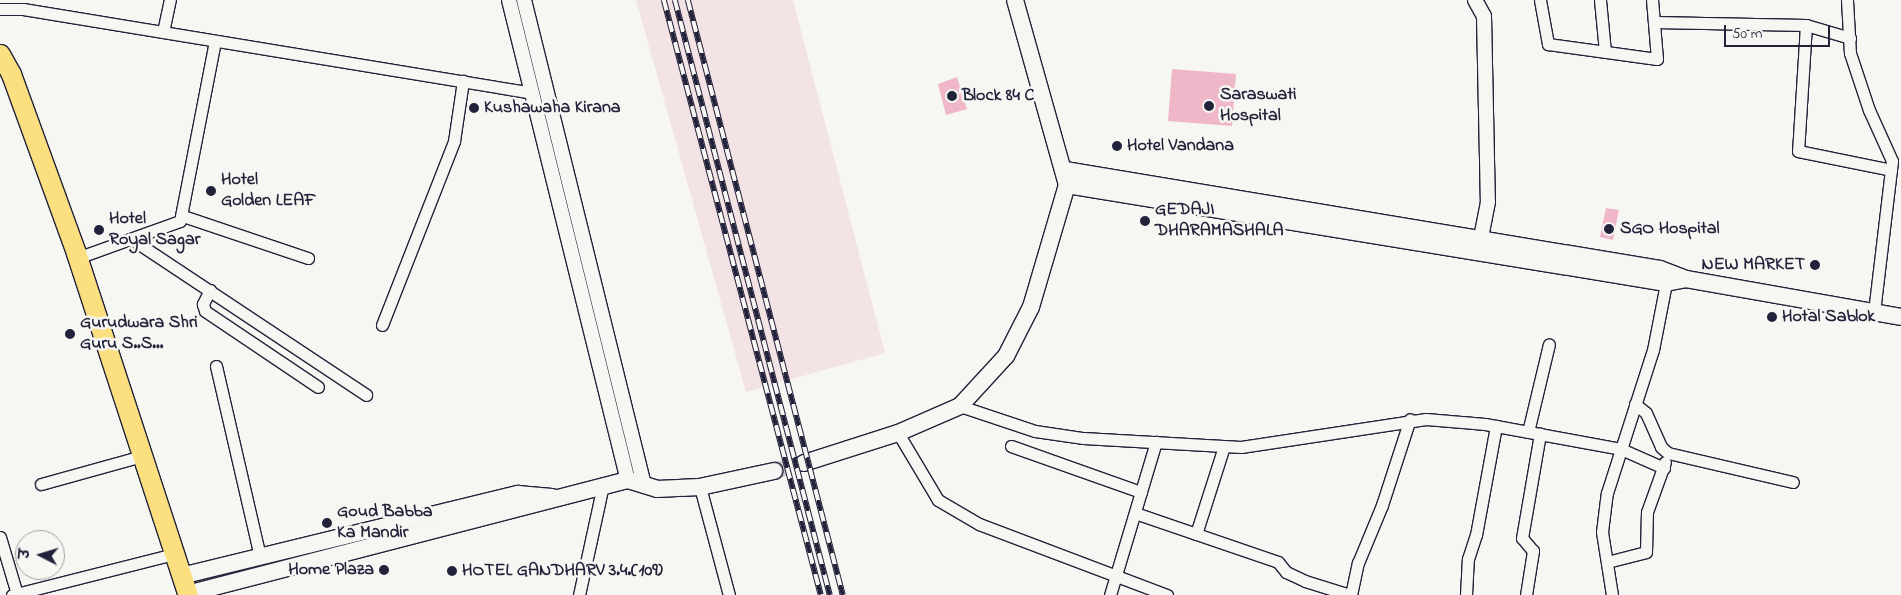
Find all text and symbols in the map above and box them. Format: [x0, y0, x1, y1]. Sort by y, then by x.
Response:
scale bar [1726, 15, 1832, 47]
text: 50 m [1732, 23, 1762, 45]
place label: Block 84 C [962, 85, 1034, 107]
place label: Saraswati Hospital [1220, 85, 1297, 128]
marker: Block 84 C [946, 90, 958, 102]
place label: Kushawaha Kirana [484, 97, 621, 119]
marker: Saraswati Hospital [1202, 99, 1216, 113]
marker: Kushawaha Kirana [468, 102, 480, 114]
place label: Hotel Vandana [1127, 135, 1234, 157]
marker: Hotel Vandana [1111, 140, 1123, 152]
place label: Hotel Golden LEAF [221, 170, 316, 212]
marker: Hotel Golden LEAF [205, 185, 217, 197]
place label: GEDAJI DHARAMASHALA [1155, 200, 1284, 242]
place label: Hotel Royal Sagar [109, 209, 200, 252]
marker: GEDAJI DHARAMASHALA [1139, 215, 1151, 227]
place label: SGO Hospital [1620, 218, 1719, 240]
marker: SGO Hospital [1602, 222, 1616, 236]
marker: Hotel Royal Sagar [93, 224, 105, 236]
place label: NEW MARKET [1702, 254, 1805, 276]
marker: NEW MARKET [1809, 259, 1821, 271]
place label: Hotal Sablok [1782, 306, 1875, 328]
marker: Hotal Sablok [1766, 311, 1778, 323]
place label: Gurudwara Shri Guru S..S... [80, 313, 198, 356]
marker: Gurudwara Shri Guru S..S... [64, 328, 76, 340]
place label: Goud Babba Ka Mandir [337, 502, 433, 544]
marker: Goud Babba Ka Mandir [321, 517, 333, 529]
north arrow [15, 530, 65, 580]
text: उ [15, 548, 36, 559]
place label: Home Plaza [288, 559, 374, 581]
place label: HOTEL GANDHARV 3.4.(109) [462, 560, 663, 582]
marker: Home Plaza [378, 564, 390, 576]
marker: HOTEL GANDHARV 3.4.(109) [446, 565, 458, 577]

